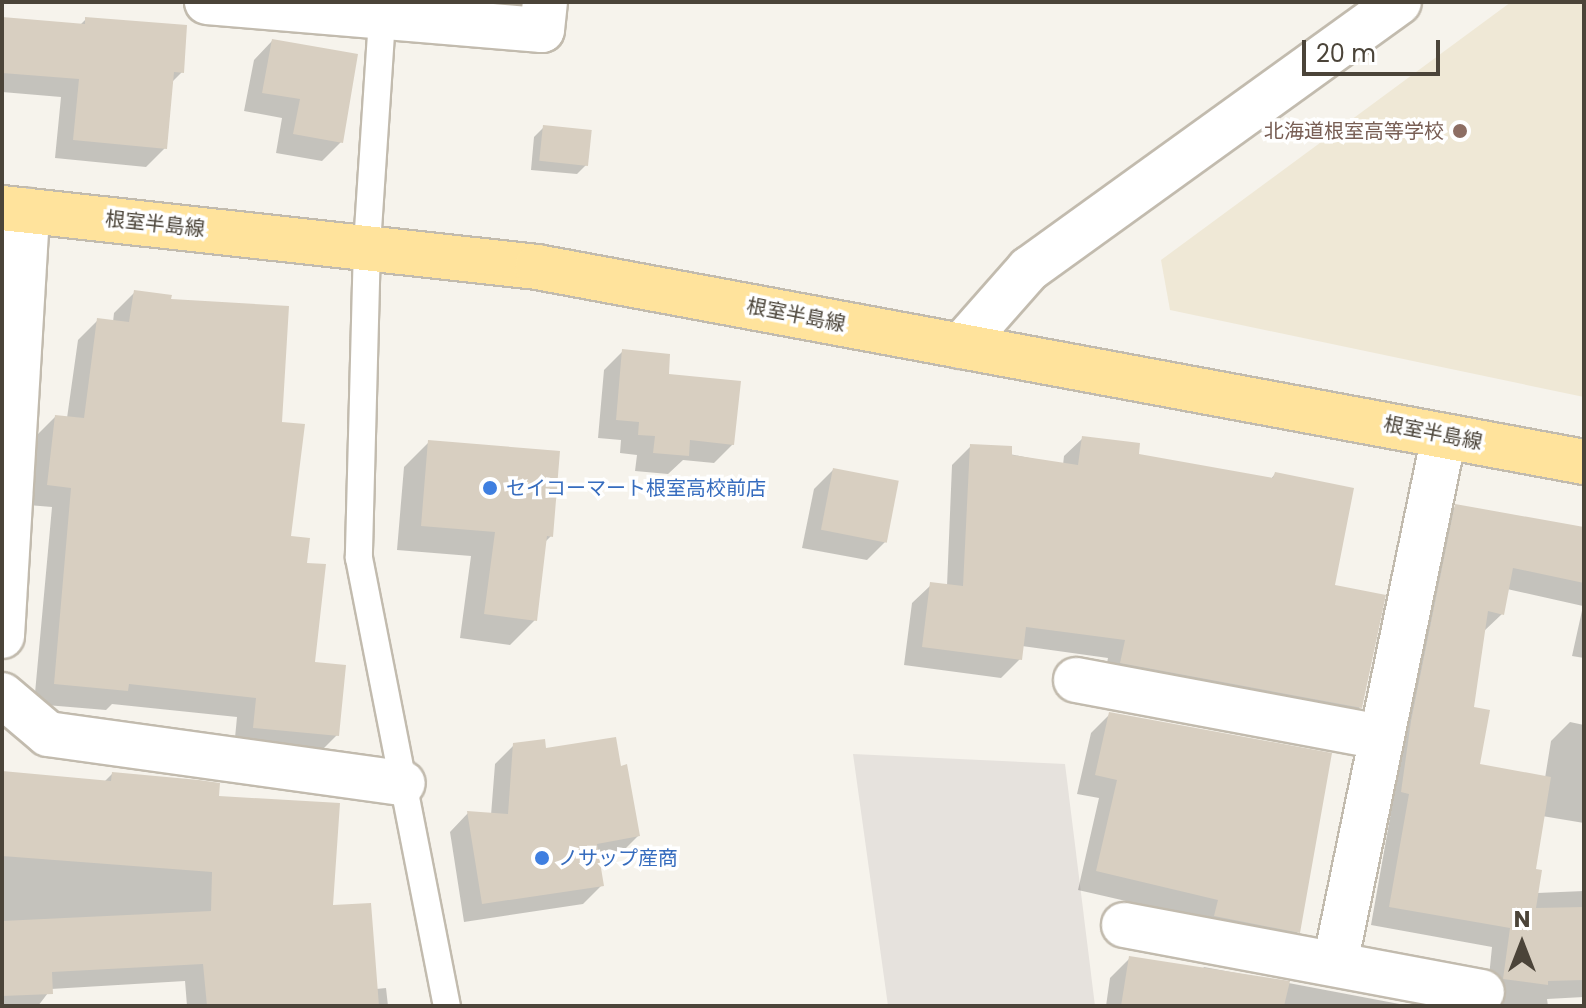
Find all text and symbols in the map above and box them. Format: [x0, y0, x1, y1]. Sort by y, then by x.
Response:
scale bar [1306, 24, 1444, 74]
text: 20 m [1316, 37, 1376, 70]
place label: 北海道根室高等学校 [1264, 119, 1444, 143]
marker: 北海道根室高等学校 [1451, 122, 1469, 140]
street label: 根室半島線 [104, 207, 206, 241]
street label: 根室半島線 [745, 294, 847, 336]
street label: 根室半島線 [1382, 412, 1484, 454]
place label: セイコーマート根室高校前店 [506, 476, 766, 500]
marker: セイコーマート根室高校前店 [481, 479, 499, 497]
place label: ノサップ産商 [558, 846, 678, 870]
marker: ノサップ産商 [533, 849, 551, 867]
north arrow [1482, 904, 1562, 984]
text: N [1514, 904, 1530, 935]

